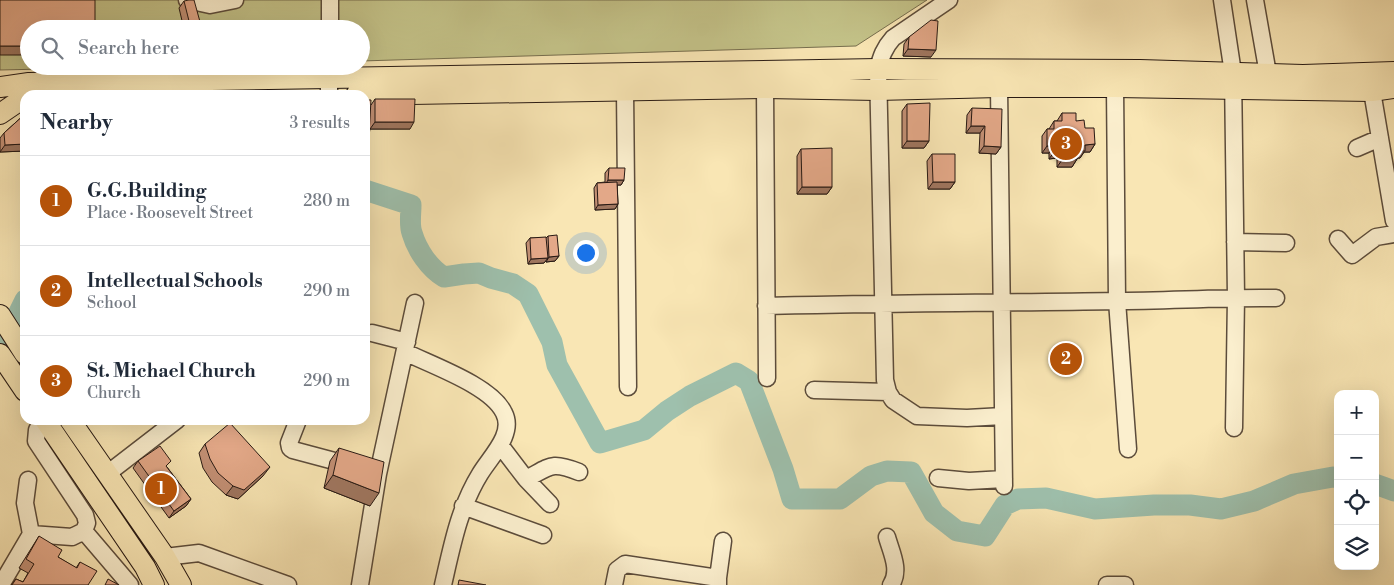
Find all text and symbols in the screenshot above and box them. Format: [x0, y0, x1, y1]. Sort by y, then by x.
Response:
search box [20, 20, 370, 75]
icon: search [38, 34, 66, 62]
text: Search here [78, 36, 179, 60]
text: Nearby [40, 110, 113, 136]
text: 3 results [289, 113, 350, 133]
pin: 3 [1050, 125, 1082, 163]
text: G.G.Building [87, 179, 206, 203]
text: 1 [52, 191, 60, 211]
text: 280 m [303, 191, 350, 211]
text: Place · Roosevelt Street [87, 203, 253, 223]
your location [573, 240, 599, 266]
text: Intellectual Schools [87, 269, 263, 293]
text: 2 [51, 281, 61, 301]
text: 290 m [303, 281, 350, 301]
text: School [87, 293, 136, 313]
pin: 2 [1050, 340, 1082, 378]
text: St. Michael Church [87, 359, 256, 383]
text: 3 [51, 371, 61, 391]
text: 290 m [303, 371, 350, 391]
text: Church [87, 383, 141, 403]
map controls [1334, 390, 1379, 570]
button: + [1334, 390, 1379, 435]
button: − [1334, 435, 1379, 480]
pin: 1 [145, 470, 177, 508]
button: locate [1334, 480, 1379, 525]
button: layers [1334, 525, 1379, 570]

